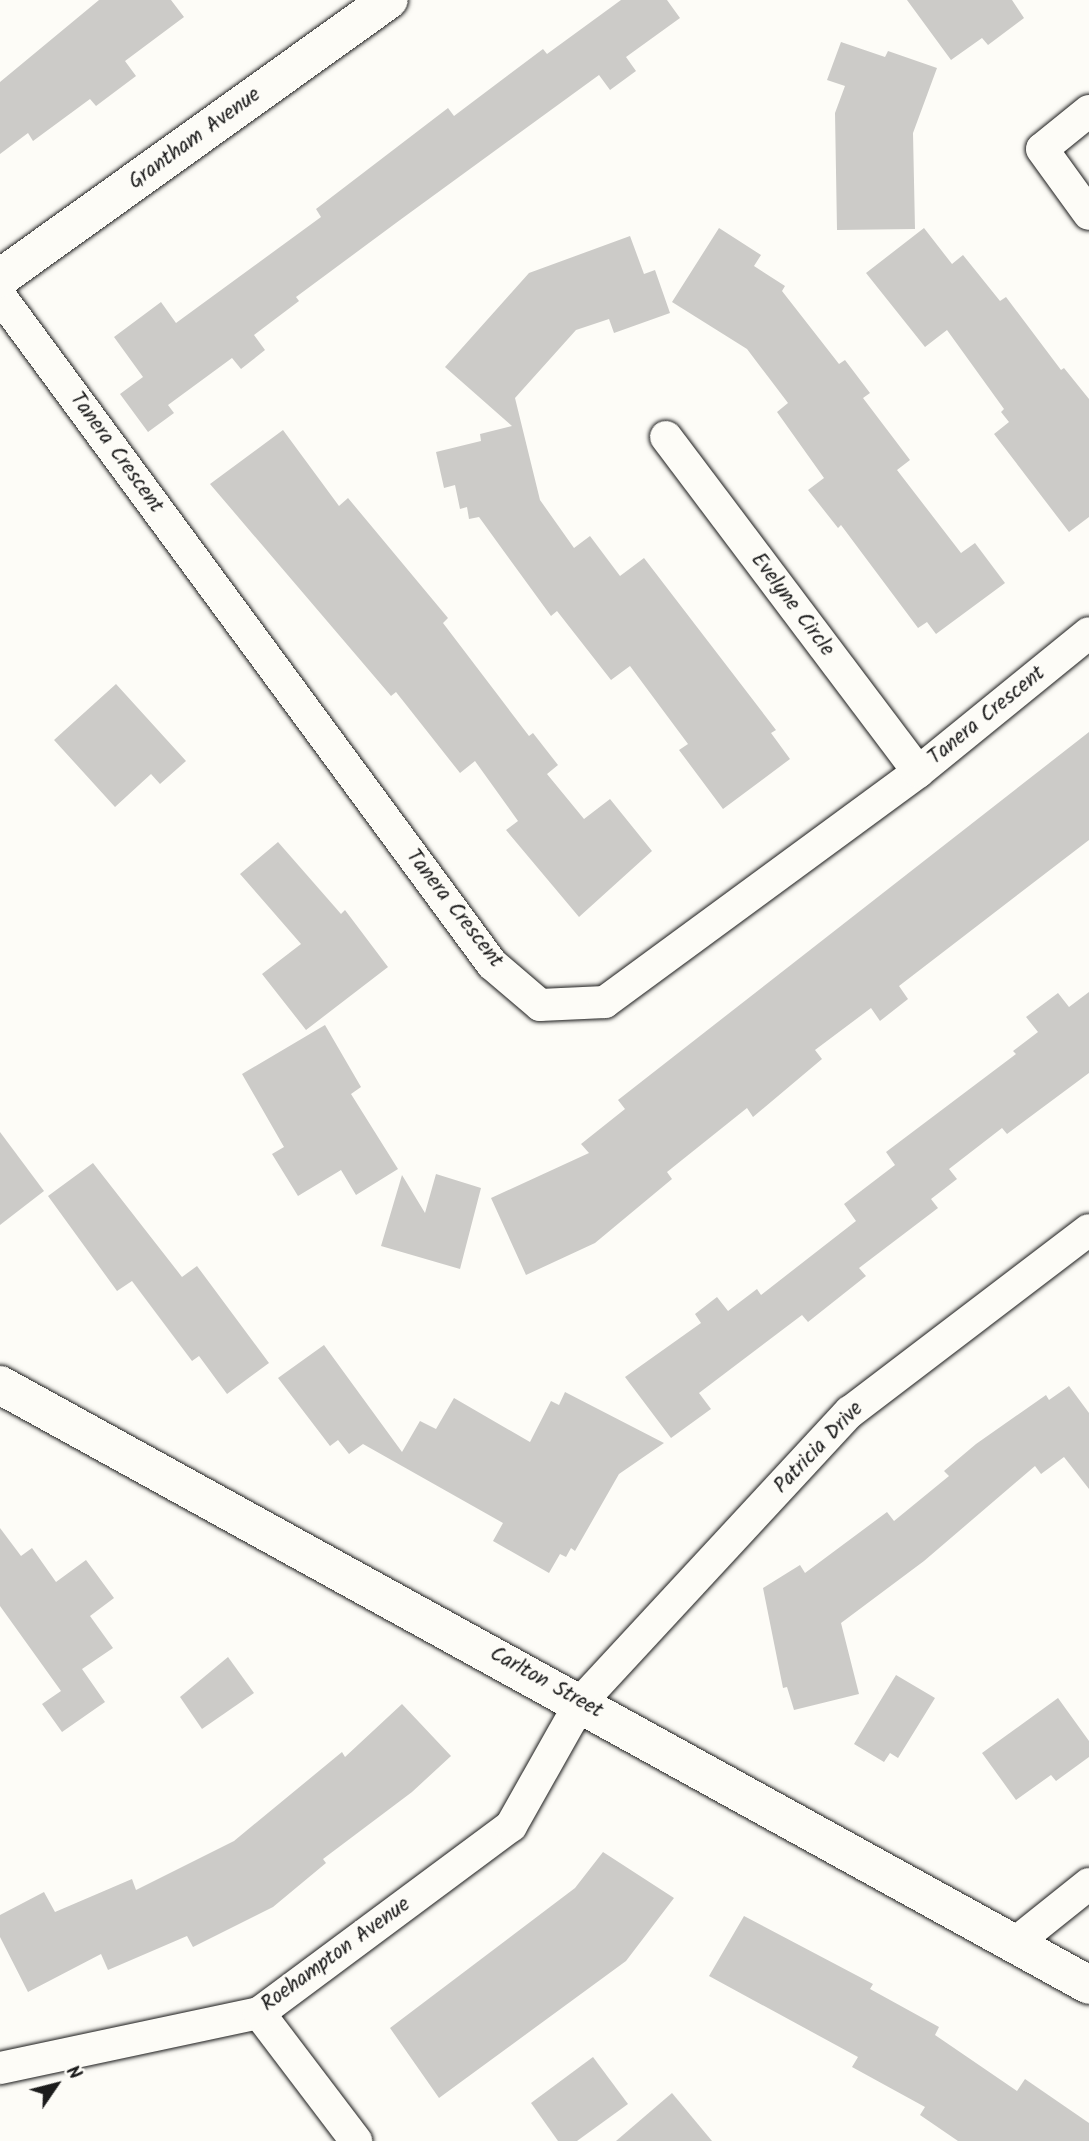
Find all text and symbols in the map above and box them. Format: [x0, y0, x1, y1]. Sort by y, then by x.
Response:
street label: Grantham Avenue [124, 83, 266, 195]
street label: Tanera Crescent [64, 388, 168, 518]
street label: Evelyne Circle [745, 548, 839, 662]
street label: Tanera Crescent [924, 661, 1050, 771]
street label: Tanera Crescent [400, 845, 508, 973]
street label: Patricia Drive [769, 1397, 869, 1499]
street label: Carlton Street [485, 1642, 607, 1724]
street label: Roehampton Avenue [257, 1892, 415, 2018]
north arrow [21, 2050, 91, 2120]
text: N [57, 2059, 89, 2086]

